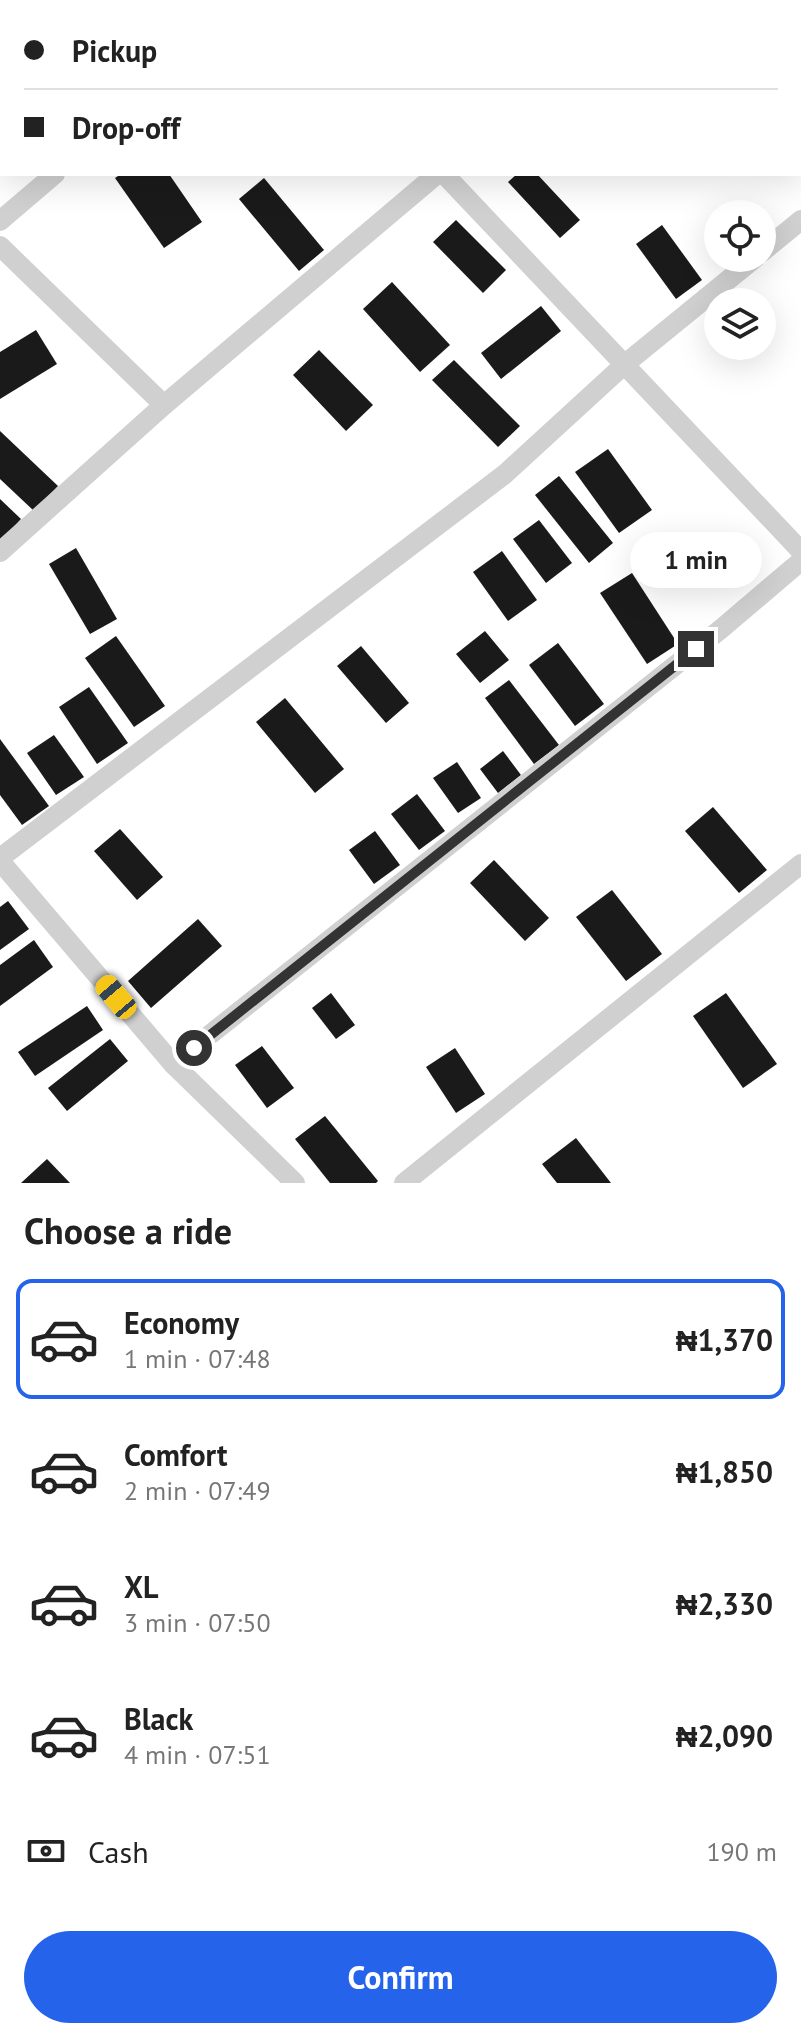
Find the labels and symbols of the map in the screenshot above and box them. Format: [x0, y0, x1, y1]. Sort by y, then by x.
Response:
callout: 1 min [630, 533, 762, 589]
route end [678, 631, 714, 667]
car [91, 971, 141, 1023]
route start [176, 1030, 212, 1066]

